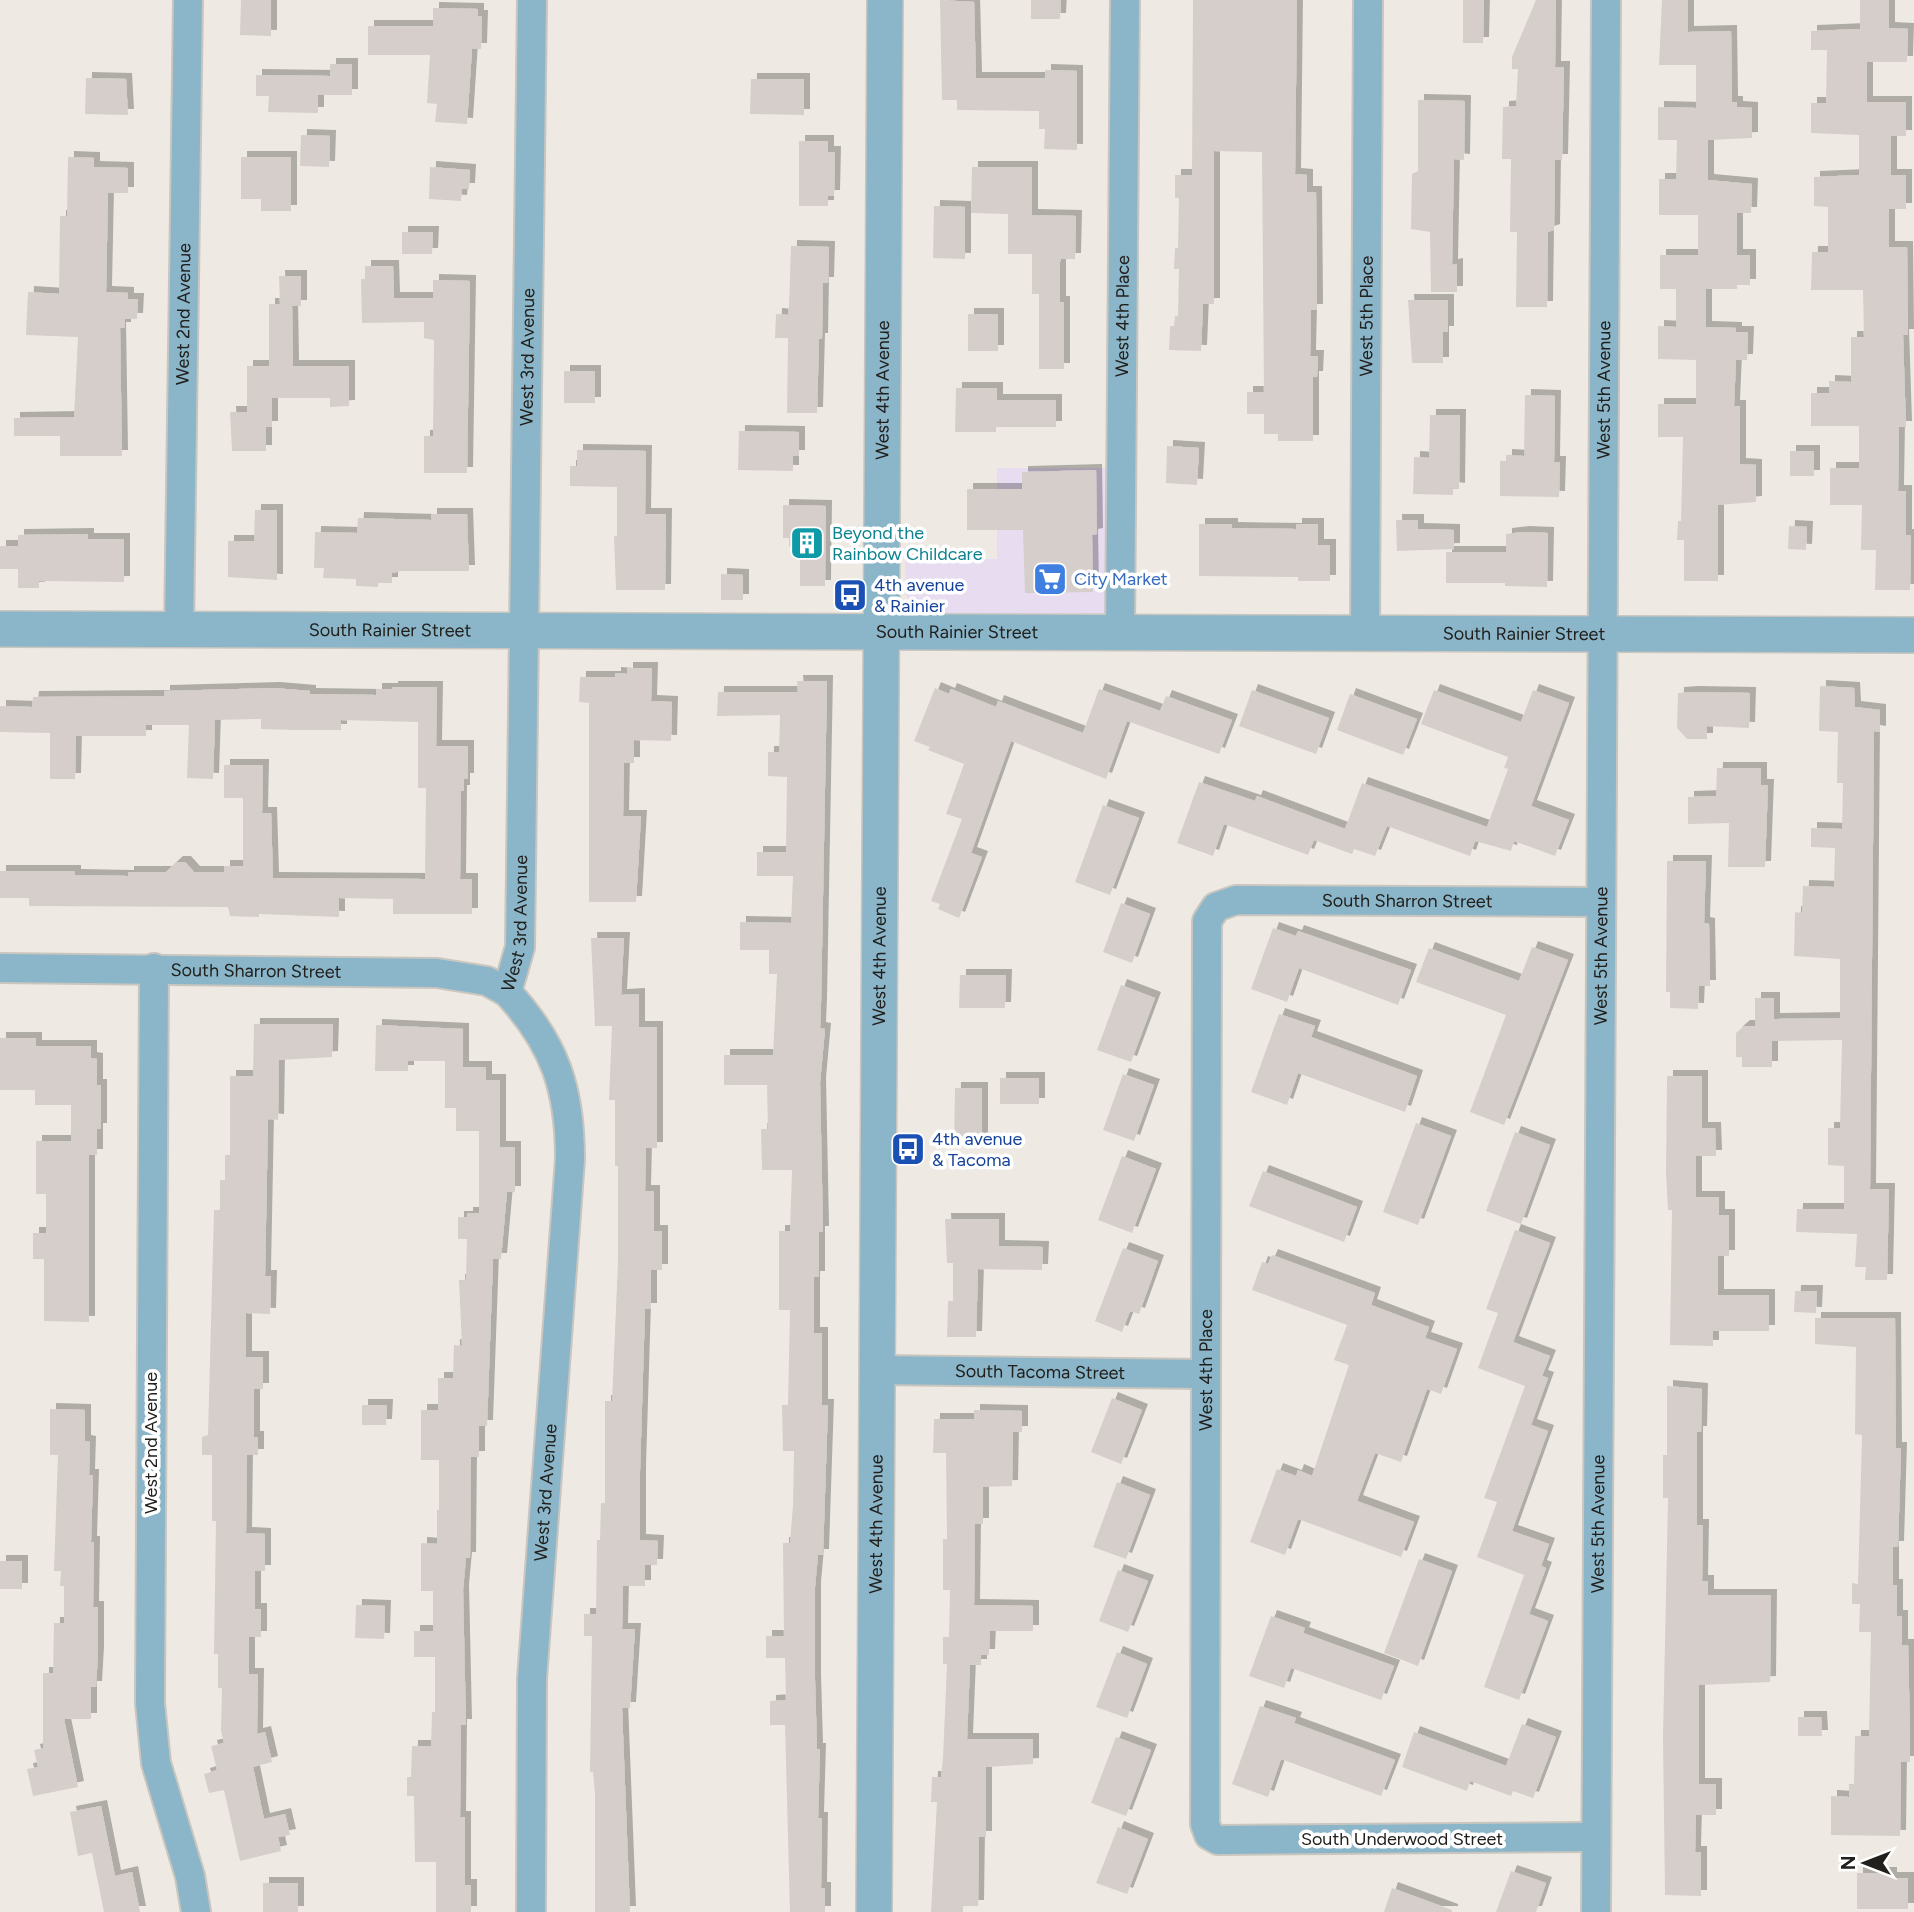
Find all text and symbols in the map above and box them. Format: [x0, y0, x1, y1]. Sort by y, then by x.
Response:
street label: West 2nd Avenue [171, 243, 196, 385]
street label: West 4th Place [1111, 255, 1134, 377]
street label: West 5th Place [1355, 255, 1378, 377]
street label: West 3rd Avenue [516, 288, 539, 426]
street label: West 4th Avenue [871, 320, 894, 460]
street label: West 5th Avenue [1593, 320, 1615, 459]
place label: Beyond the Rainbow Childcare [832, 522, 983, 565]
building icon: Beyond the Rainbow Childcare [788, 524, 826, 562]
supermarket icon: City Market [1031, 560, 1069, 598]
place label: City Market [1074, 568, 1168, 590]
place label: 4th avenue & Rainier [874, 574, 965, 617]
bus stop icon: 4th avenue & Rainier [831, 576, 869, 614]
street label: South Rainier Street [309, 619, 472, 641]
street label: South Rainier Street [876, 621, 1039, 643]
street label: South Rainier Street [1443, 623, 1606, 645]
street label: West 3rd Avenue [497, 855, 532, 994]
street label: West 4th Avenue [868, 886, 891, 1026]
street label: West 5th Avenue [1590, 886, 1612, 1025]
street label: South Sharron Street [1322, 889, 1493, 912]
street label: South Sharron Street [170, 959, 342, 983]
place label: 4th avenue & Tacoma [932, 1128, 1023, 1171]
bus stop icon: 4th avenue & Tacoma [889, 1130, 927, 1168]
street label: West 4th Place [1195, 1309, 1217, 1431]
street label: South Tacoma Street [955, 1360, 1126, 1384]
street label: West 2nd Avenue [140, 1372, 162, 1514]
street label: West 3rd Avenue [530, 1423, 562, 1562]
street label: West 4th Avenue [865, 1454, 888, 1594]
street label: West 5th Avenue [1587, 1454, 1609, 1593]
street label: South Underwood Street [1301, 1828, 1503, 1850]
north arrow [1830, 1828, 1900, 1898]
text: N [1837, 1856, 1860, 1870]

